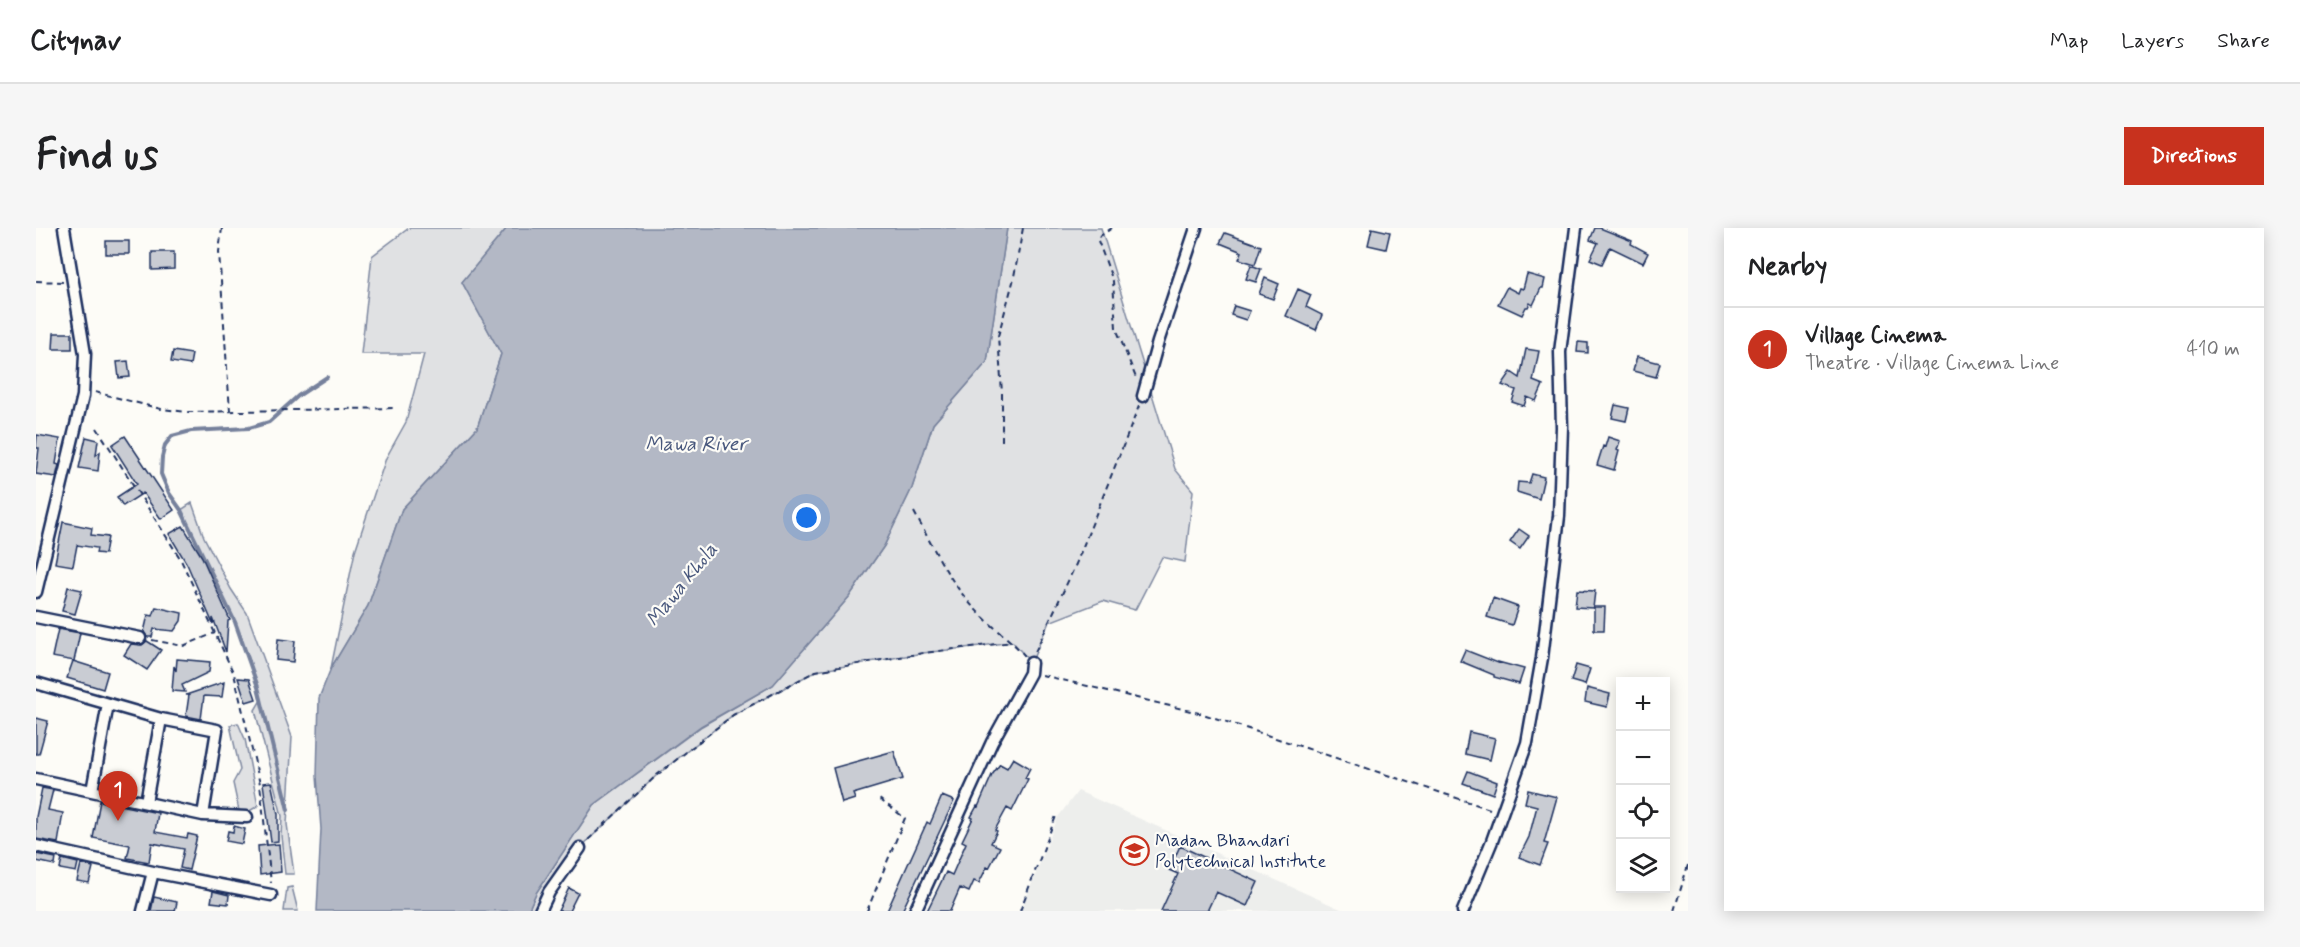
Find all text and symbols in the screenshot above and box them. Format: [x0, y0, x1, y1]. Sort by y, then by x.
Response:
text: Citynav [30, 23, 121, 60]
text: Map [2050, 27, 2088, 55]
text: Layers [2121, 27, 2184, 55]
text: Share [2217, 27, 2270, 55]
button: Directions [2124, 127, 2264, 185]
text: Find us [36, 129, 158, 184]
text: Nearby [1748, 250, 1827, 284]
text: Village Cinema [1805, 322, 1946, 350]
text: 1 [1763, 336, 1772, 363]
text: 410 m [2186, 336, 2240, 363]
text: Theatre · Village Cinema Line [1805, 350, 2059, 377]
water label: Mawa River [645, 431, 749, 458]
your location [792, 503, 821, 532]
water label: Mawa Khola [640, 537, 724, 633]
map controls [1616, 677, 1670, 893]
button: + [1616, 677, 1670, 731]
button: − [1616, 731, 1670, 785]
pin: 1 [98, 772, 137, 821]
button: locate [1616, 785, 1670, 839]
place label: Madan Bhandari Polytechnical Institute [1155, 829, 1327, 874]
school or university icon: Madan Bhandari Polytechnical Institute [1118, 835, 1150, 867]
button: layers [1616, 839, 1670, 893]

